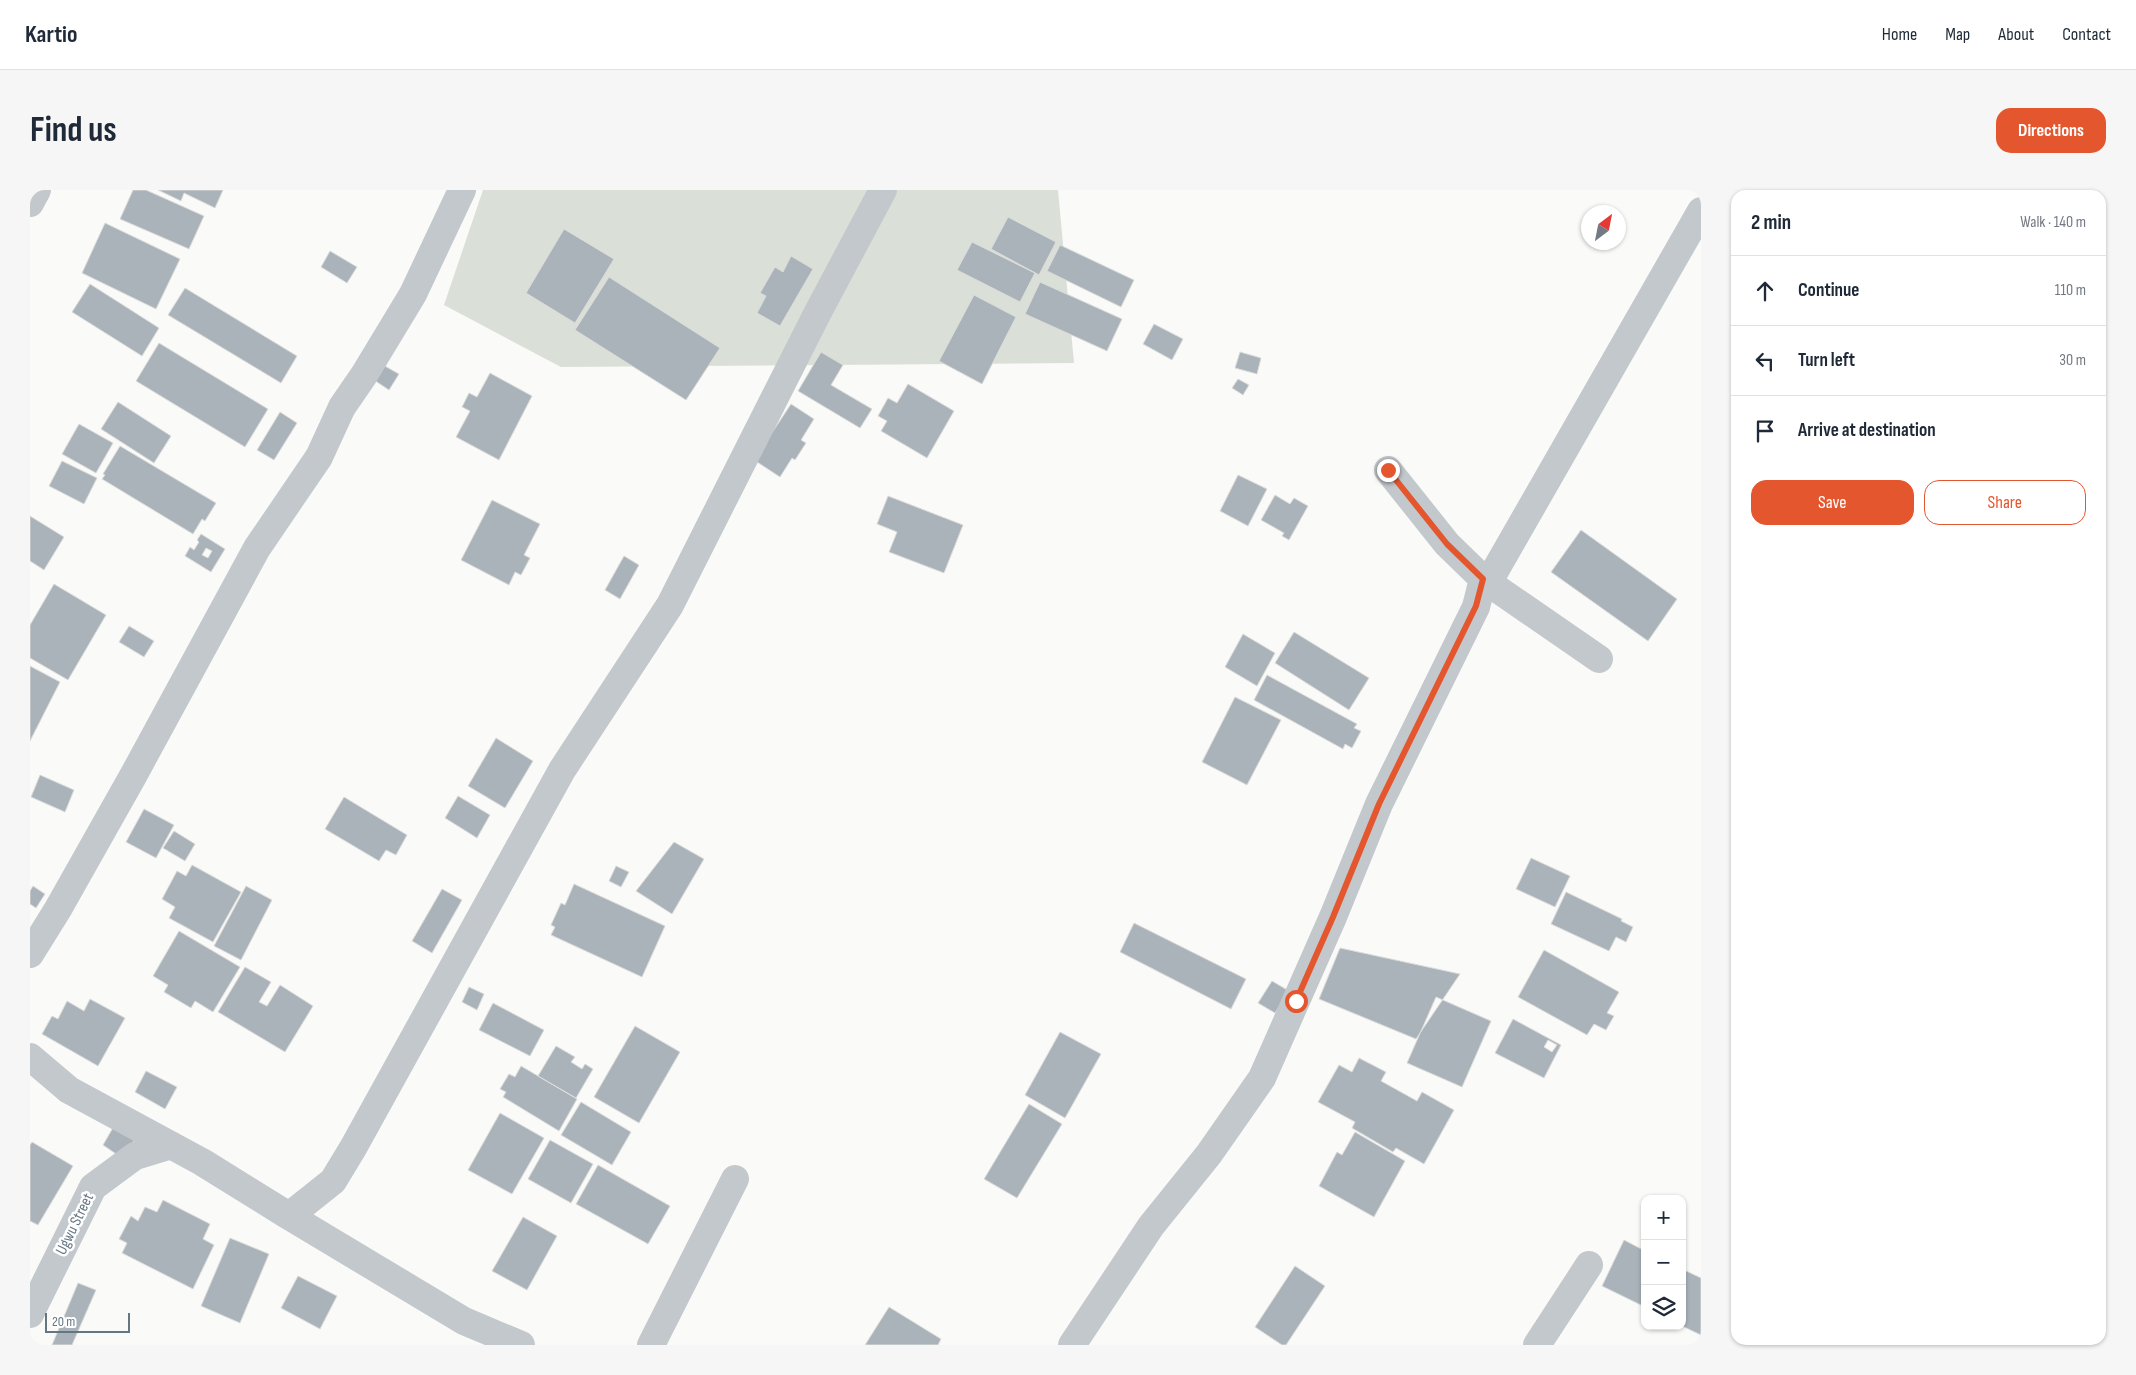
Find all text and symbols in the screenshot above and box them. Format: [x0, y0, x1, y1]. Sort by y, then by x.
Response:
text: Kartio [25, 20, 77, 49]
text: Home [1882, 24, 1917, 45]
text: Map [1945, 24, 1970, 45]
text: About [1998, 24, 2034, 45]
text: Contact [2062, 24, 2111, 45]
button: Directions [1996, 108, 2106, 153]
text: Find us [30, 109, 117, 152]
north arrow [1581, 205, 1626, 250]
text: 2 min [1751, 210, 1791, 235]
text: Walk · 140 m [2020, 213, 2086, 232]
icon: ahead [1751, 277, 1779, 305]
text: Continue [1798, 279, 1859, 302]
text: 110 m [2055, 281, 2086, 300]
icon: left [1751, 347, 1779, 375]
text: Turn left [1798, 349, 1855, 372]
text: 30 m [2059, 351, 2086, 370]
icon: arrive [1751, 417, 1779, 445]
text: Arrive at destination [1798, 419, 1936, 442]
route end [1377, 459, 1400, 482]
button: Save [1751, 480, 1914, 525]
button: Share [1924, 480, 2086, 525]
route start [1285, 990, 1308, 1013]
street label: Ugwu Street [52, 1190, 98, 1258]
map controls [1641, 1195, 1686, 1330]
button: + [1641, 1195, 1686, 1240]
button: − [1641, 1240, 1686, 1285]
button: layers [1641, 1285, 1686, 1330]
scale bar [45, 1310, 130, 1333]
text: 20 m [52, 1313, 75, 1330]

